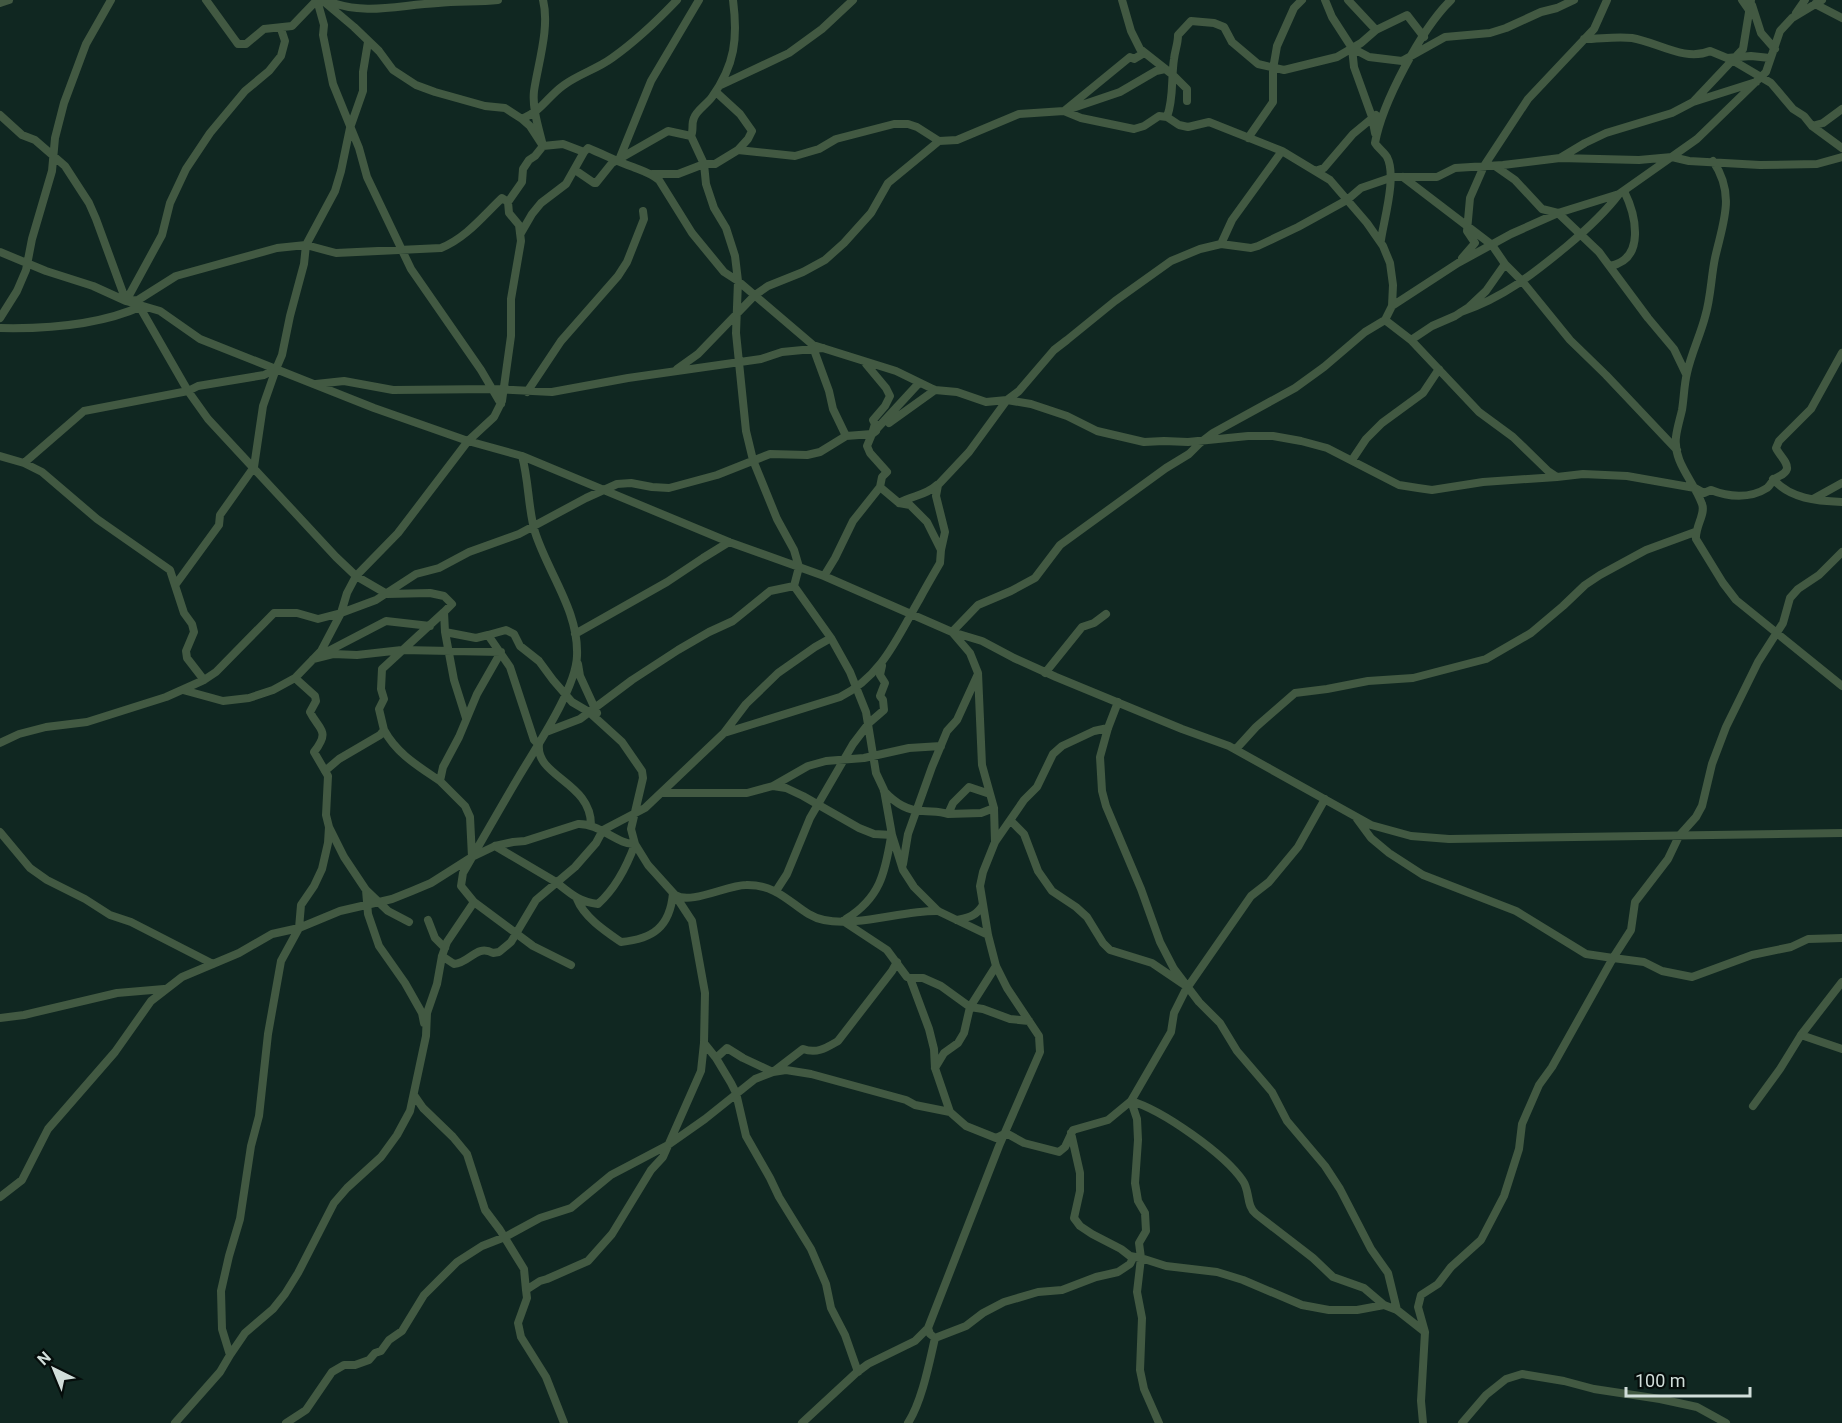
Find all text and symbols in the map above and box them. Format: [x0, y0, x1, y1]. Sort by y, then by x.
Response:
north arrow [24, 1339, 84, 1399]
text: N [34, 1348, 55, 1369]
scale bar [1626, 1360, 1750, 1398]
text: 100 m [1635, 1370, 1686, 1391]

